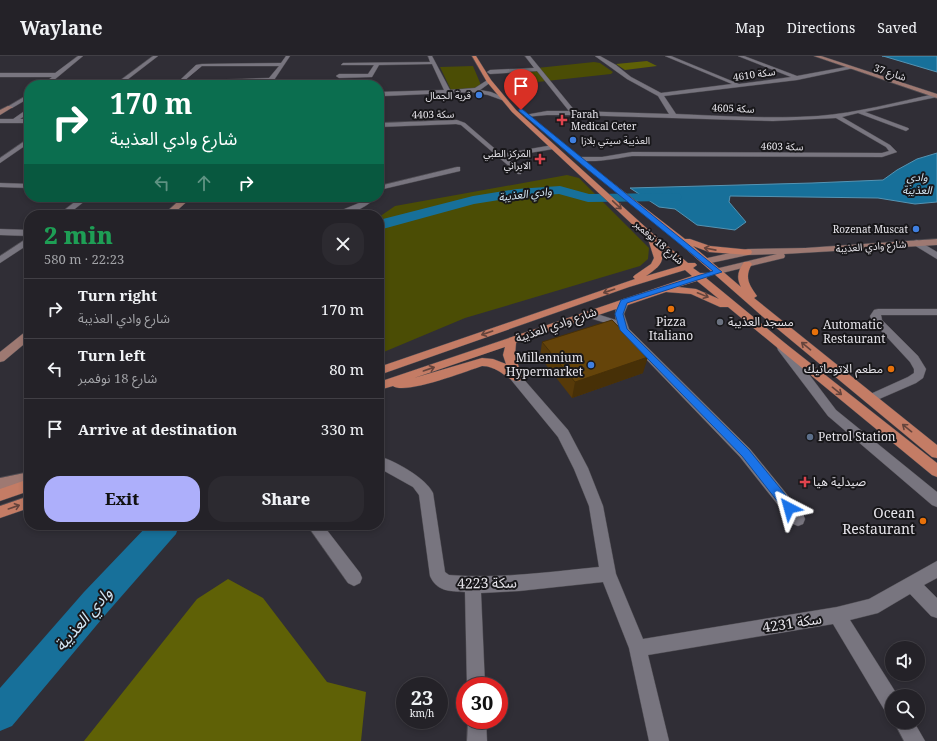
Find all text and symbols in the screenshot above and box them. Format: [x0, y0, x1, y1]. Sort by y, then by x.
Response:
text: Waylane [20, 15, 103, 41]
text: Map [735, 18, 765, 37]
text: Directions [787, 18, 855, 37]
text: Saved [877, 18, 917, 37]
street label: شارع 37 [872, 60, 908, 85]
street label: سكة 4610 [732, 64, 776, 84]
pin [504, 69, 538, 110]
icon: arrive [510, 75, 532, 97]
text: 170 m [110, 84, 192, 122]
place label: قرية الجمال [425, 88, 472, 102]
marker: قرية الجمال [474, 90, 484, 100]
icon: right [44, 96, 96, 148]
street label: سكة 4605 [711, 100, 755, 116]
street label: سكة 4403 [411, 107, 455, 121]
place label: Farah Medical Ceter [571, 107, 637, 133]
marker: Farah Medical Ceter [556, 114, 568, 126]
text: شارع وادي العذيبة [110, 126, 237, 150]
place label: العذيبة سيتي بلازا [581, 133, 650, 148]
marker: العذيبة سيتي بلازا [568, 135, 578, 145]
street label: سكة 4603 [760, 139, 804, 153]
place label: المركز الطبي الايراني [483, 146, 531, 173]
marker: المركز الطبي الايراني [534, 153, 546, 165]
water label: وادي العذيبة [902, 169, 933, 197]
icon: left [151, 172, 173, 194]
icon: ahead [193, 172, 215, 194]
icon: right [235, 172, 257, 194]
water label: وادي العذيبة [497, 183, 553, 207]
one-way arrow [612, 200, 622, 209]
street label: شارع 18 نوفمبر [630, 216, 687, 268]
text: 2 min [44, 218, 113, 251]
place label: Rozenat Muscat [833, 222, 908, 236]
button: close [322, 223, 364, 265]
marker: Rozenat Muscat [911, 224, 921, 234]
street label: شارع وادي العذيبة [835, 237, 907, 257]
one-way arrow [704, 244, 717, 252]
text: 580 m · 22:23 [44, 250, 124, 268]
text: Turn right [78, 285, 157, 305]
one-way arrow [604, 287, 616, 295]
one-way arrow [697, 292, 709, 299]
icon: right [44, 298, 66, 320]
text: 170 m [321, 299, 364, 319]
street label: شارع وادي العذيبة [513, 303, 599, 348]
marker: Pizza Italiano [666, 304, 676, 314]
text: شارع وادي العذيبة [78, 309, 170, 327]
place label: Pizza Italiano [649, 313, 693, 344]
place label: مسجد العذيبة [728, 313, 794, 330]
place label: Automatic Restaurant [823, 316, 885, 347]
marker: مسجد العذيبة [715, 317, 725, 327]
marker: Automatic Restaurant [810, 327, 820, 337]
one-way arrow [481, 330, 493, 338]
one-way arrow [800, 342, 811, 351]
text: Turn left [78, 345, 146, 365]
place label: Millennium Hypermarket [506, 349, 583, 380]
icon: left [44, 358, 66, 380]
text: 80 m [329, 359, 364, 379]
marker: Millennium Hypermarket [586, 360, 596, 370]
place label: مطعم الاتوماتيك [804, 360, 883, 378]
one-way arrow [423, 364, 435, 372]
marker: مطعم الاتوماتيك [886, 364, 896, 374]
text: شارع 18 نوفمبر [78, 369, 157, 387]
one-way arrow [831, 387, 842, 396]
icon: arrive [44, 418, 66, 440]
text: Arrive at destination [78, 419, 237, 439]
text: 330 m [321, 419, 364, 439]
one-way arrow [901, 424, 912, 433]
place label: Petrol Station [818, 428, 896, 445]
marker: Petrol Station [805, 432, 815, 442]
place label: صيدلية هيا [813, 473, 866, 490]
button: Exit [44, 476, 200, 522]
button: Share [208, 476, 364, 522]
marker: صيدلية هيا [800, 477, 810, 487]
position arrow [768, 487, 810, 529]
one-way arrow [8, 503, 20, 511]
place label: Ocean Restaurant [842, 503, 915, 538]
marker: Ocean Restaurant [918, 516, 928, 526]
street label: سكة 4223 [457, 572, 517, 593]
water label: وادي العذيبة [49, 582, 119, 657]
street label: سكة 4231 [761, 608, 823, 637]
map controls [885, 641, 925, 729]
button: sound [885, 641, 925, 681]
speed limit sign: 30 [456, 677, 508, 729]
text: 23 [411, 684, 433, 711]
button: search [885, 689, 925, 729]
text: km/h [410, 706, 434, 720]

